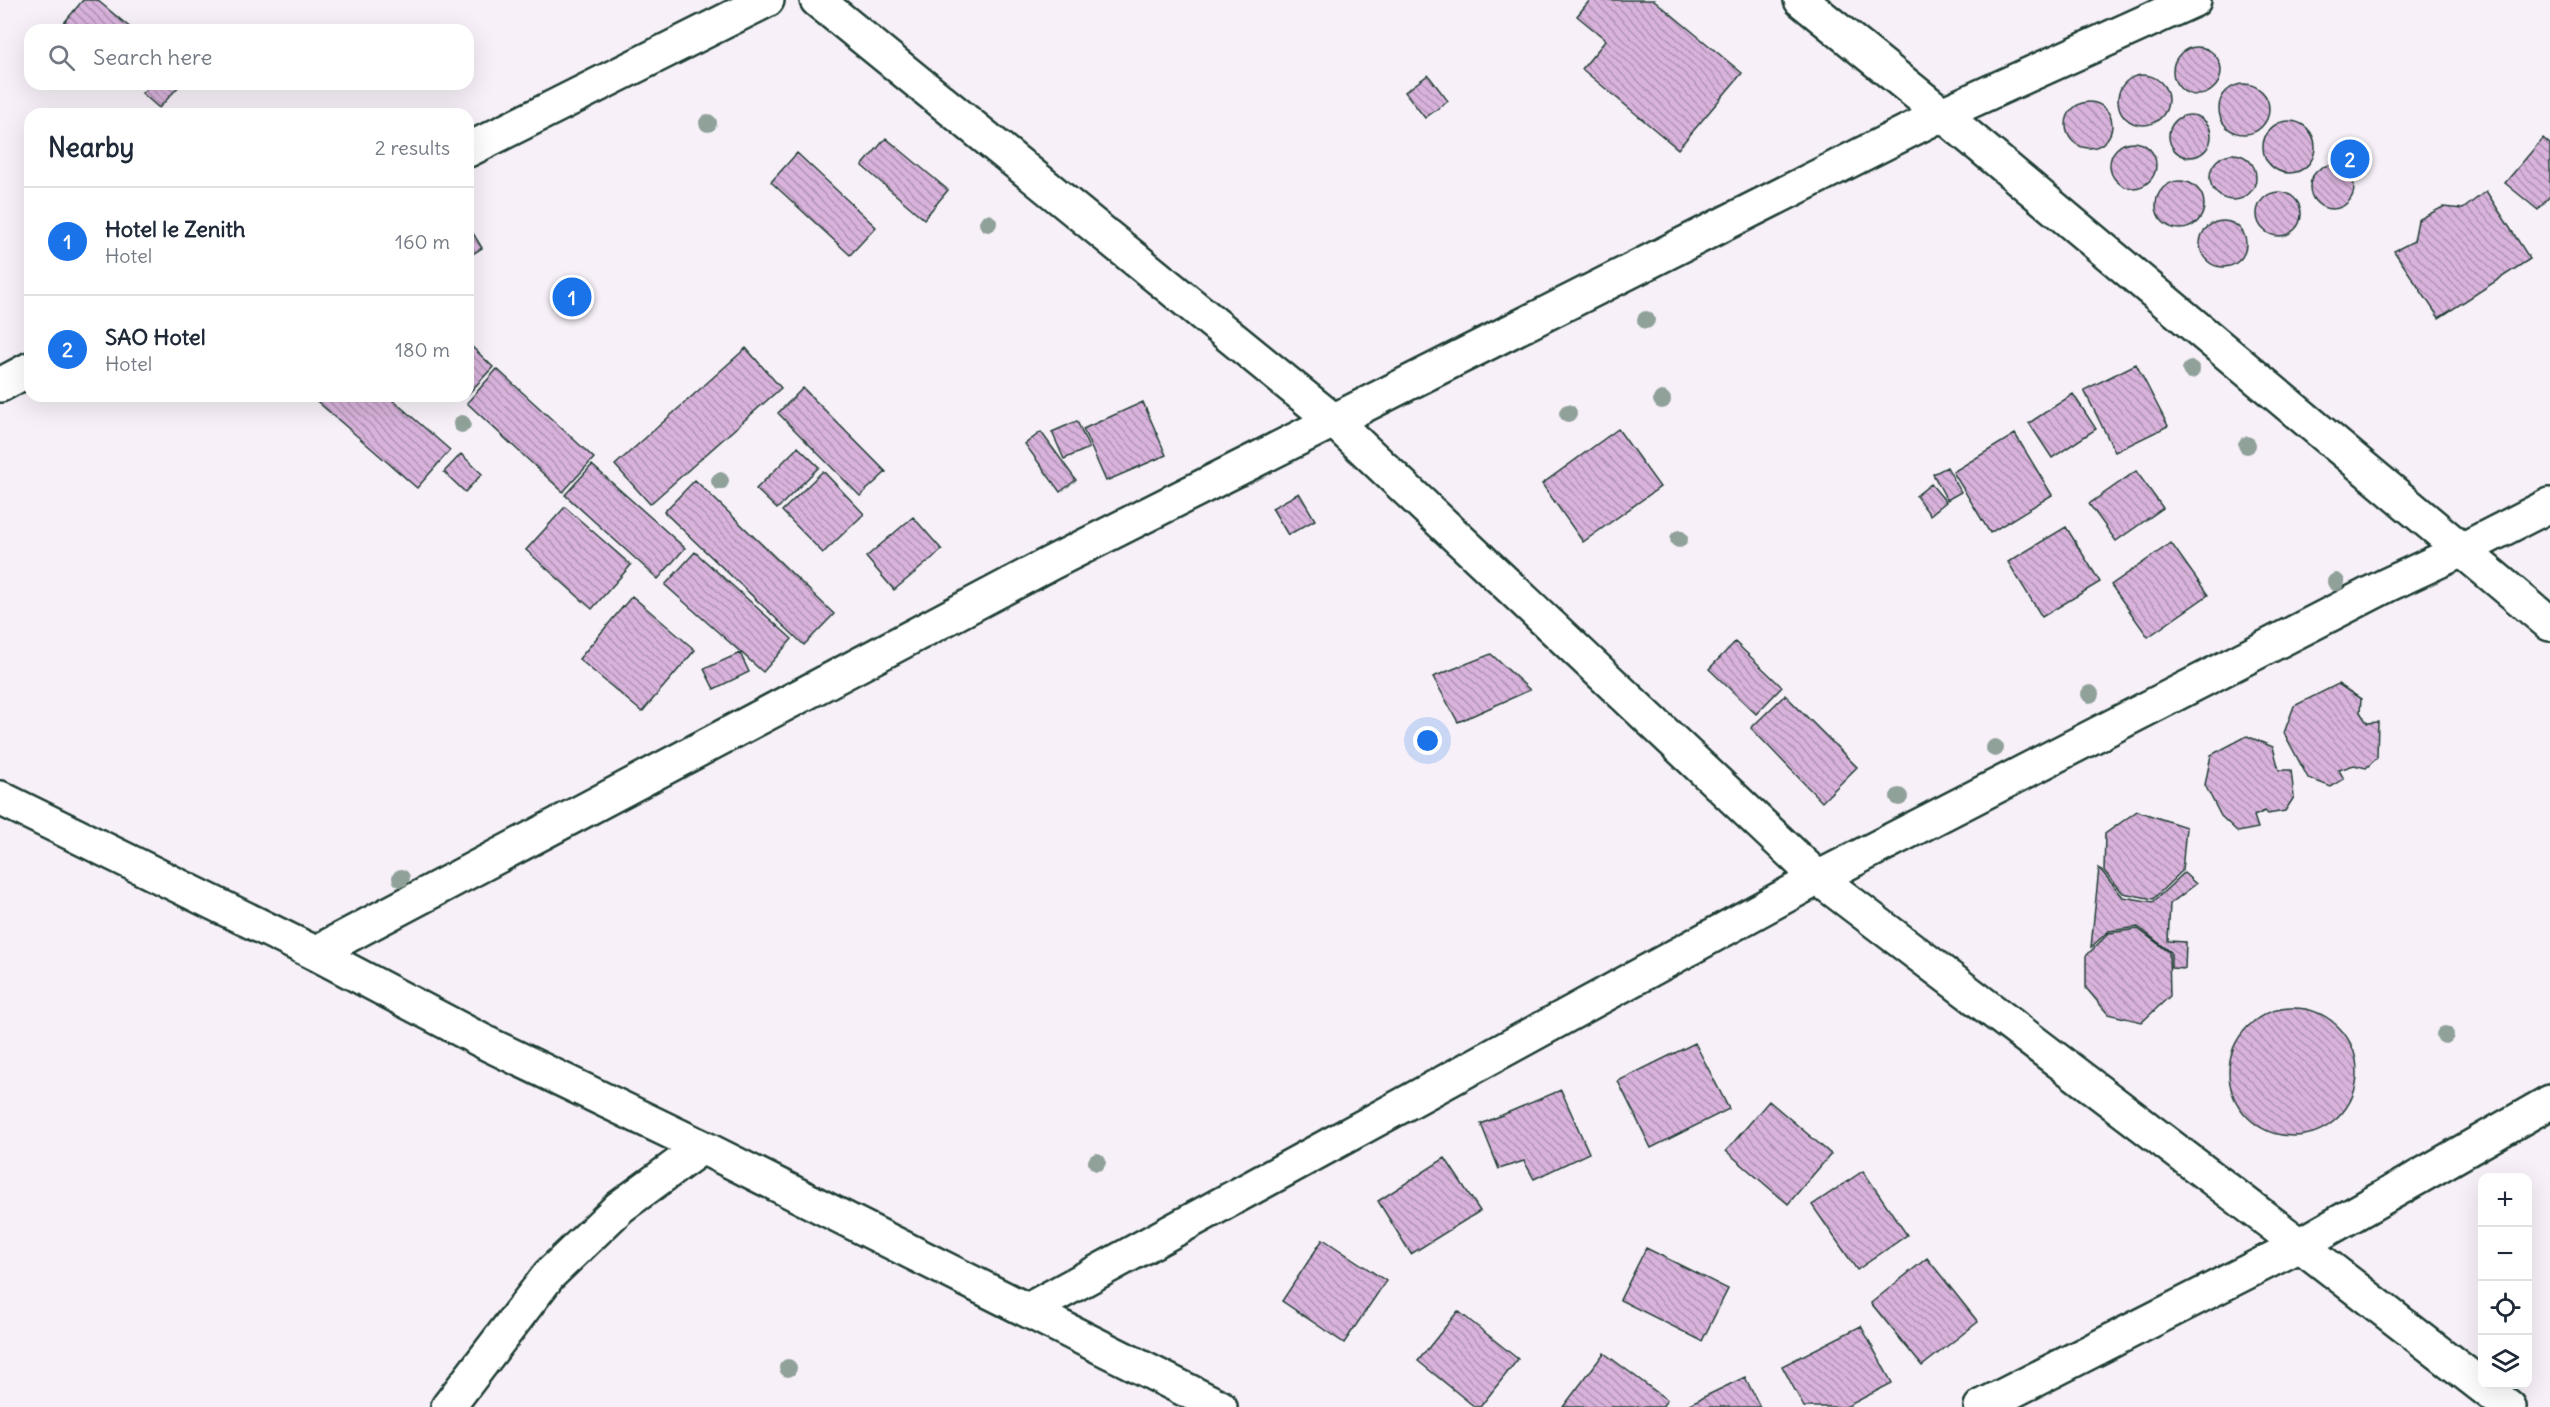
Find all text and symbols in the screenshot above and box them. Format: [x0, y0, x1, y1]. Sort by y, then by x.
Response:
search box [24, 24, 474, 90]
icon: search [45, 41, 78, 74]
text: Search here [93, 43, 212, 71]
text: Nearby [48, 131, 134, 164]
text: 2 results [375, 135, 450, 160]
pin: 2 [2330, 136, 2370, 182]
text: Hotel le Zenith [105, 215, 246, 243]
text: 1 [64, 229, 71, 254]
text: 160 m [395, 229, 450, 254]
text: Hotel [105, 243, 152, 268]
pin: 1 [552, 274, 592, 320]
text: SAO Hotel [105, 323, 206, 351]
text: 2 [62, 337, 73, 362]
text: 180 m [395, 337, 450, 362]
text: Hotel [105, 351, 152, 376]
your location [1413, 726, 1442, 755]
map controls [2478, 1173, 2532, 1389]
button: + [2478, 1173, 2532, 1227]
button: − [2478, 1227, 2532, 1281]
button: locate [2478, 1281, 2532, 1335]
button: layers [2478, 1335, 2532, 1389]

